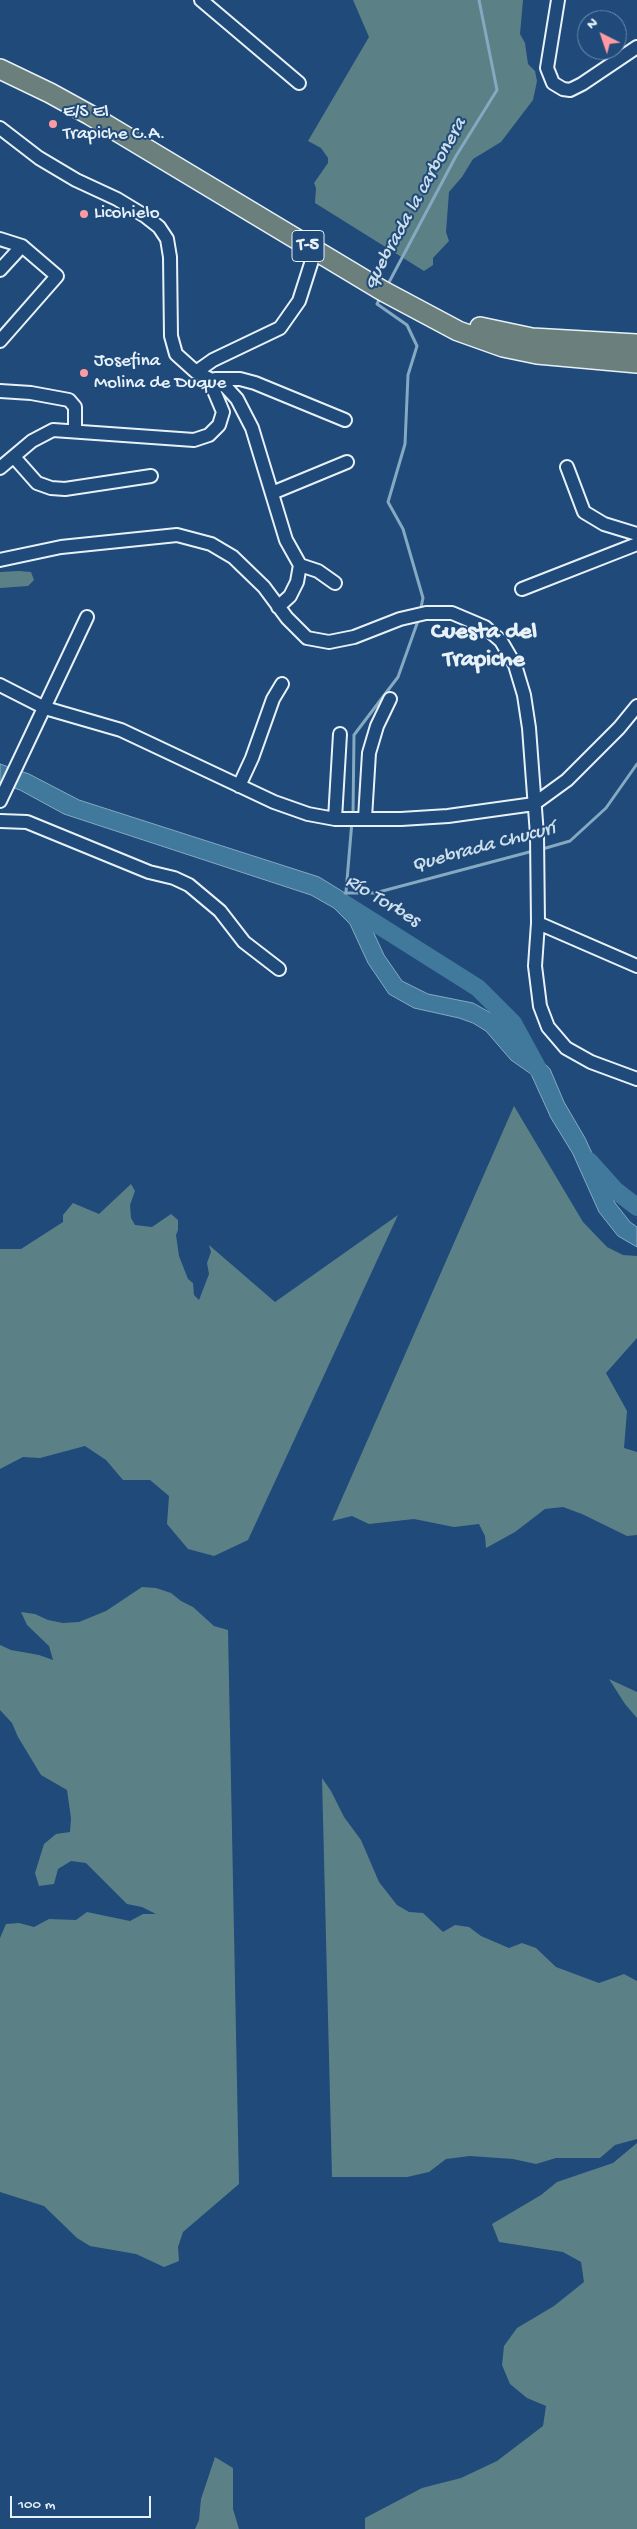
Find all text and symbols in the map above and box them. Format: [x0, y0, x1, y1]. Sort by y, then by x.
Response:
north arrow [577, 10, 627, 60]
text: N [583, 15, 602, 33]
place label: E/S El Trapiche C.A. [63, 102, 165, 146]
water label: quebrada la carbonera [359, 114, 473, 294]
marker: E/S El Trapiche C.A. [47, 118, 59, 130]
place label: Licohielo [94, 203, 160, 225]
marker: Licohielo [78, 208, 90, 220]
road number: T-5 [292, 230, 324, 262]
place label: Josefina Molina de Duque [94, 351, 226, 395]
marker: Josefina Molina de Duque [78, 367, 90, 379]
district label: Cuesta del Trapiche [431, 619, 537, 675]
water label: Quebrada Chucurí [409, 817, 559, 879]
water label: Río Torbes [340, 870, 424, 934]
scale bar [12, 2486, 154, 2518]
text: 100 m [18, 2496, 55, 2514]

